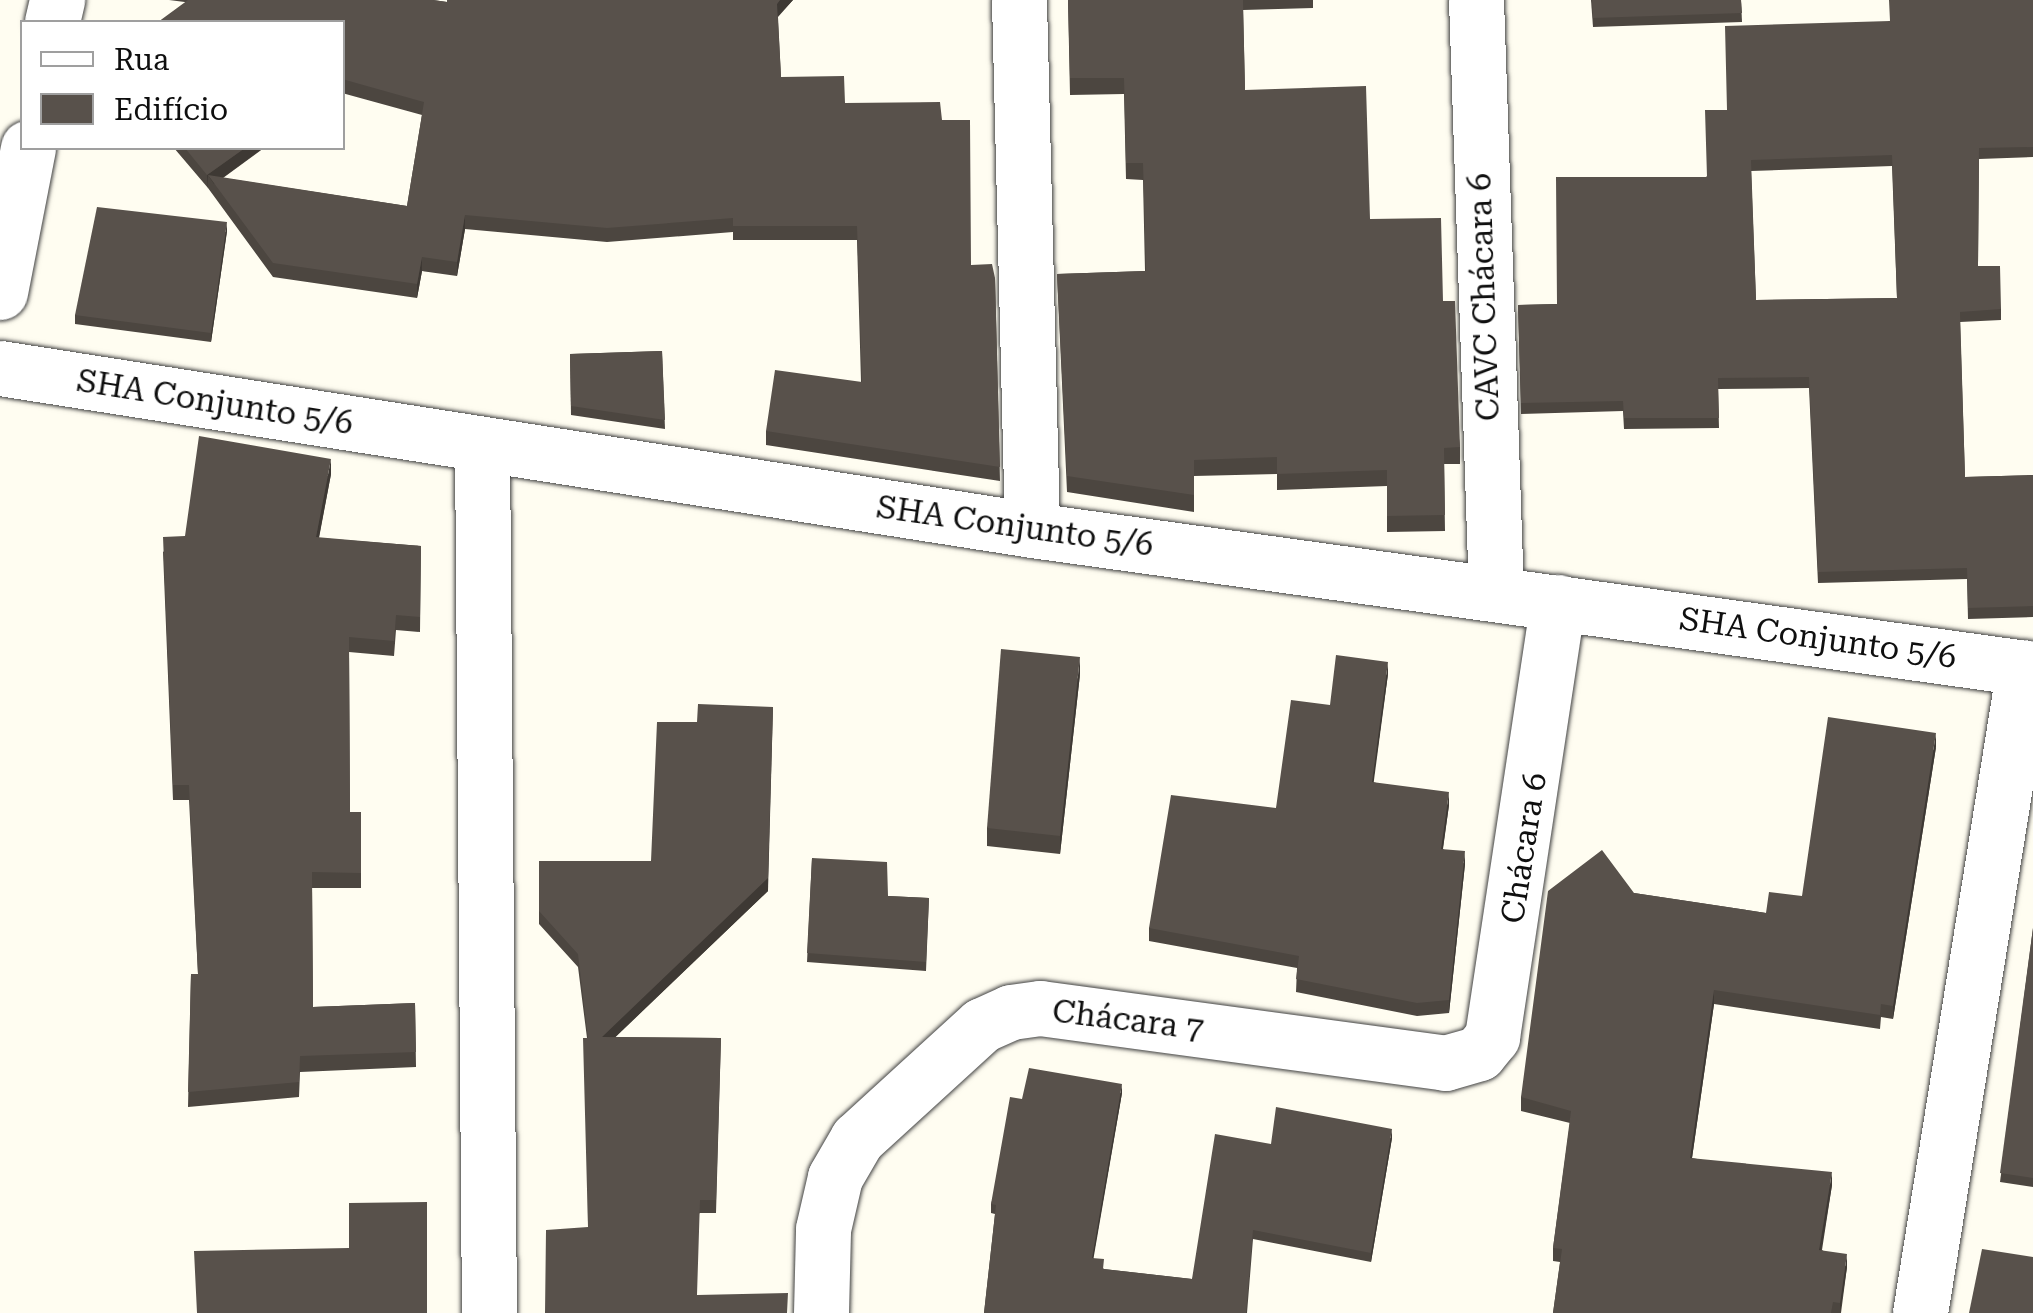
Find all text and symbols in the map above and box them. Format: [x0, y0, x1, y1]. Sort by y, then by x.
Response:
legend [20, 20, 345, 150]
text: Rua [114, 42, 169, 77]
text: Edifício [114, 92, 228, 127]
street label: CAVC Chácara 6 [1460, 172, 1508, 422]
street label: SHA Conjunto 5/6 [74, 361, 356, 443]
street label: SHA Conjunto 5/6 [874, 488, 1156, 564]
street label: SHA Conjunto 5/6 [1677, 600, 1959, 676]
street label: Chácara 6 [1493, 770, 1555, 926]
street label: Chácara 7 [1050, 992, 1206, 1048]

